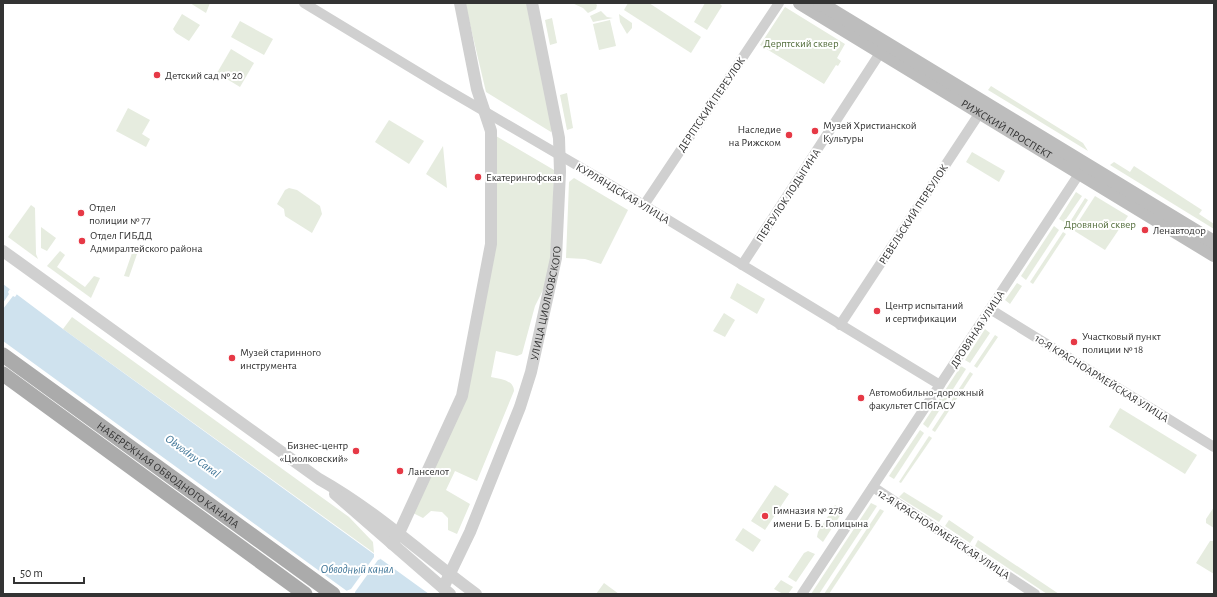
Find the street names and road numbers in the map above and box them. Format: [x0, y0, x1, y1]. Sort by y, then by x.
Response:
street label: ДЕРПТСКИЙ ПЕРЕУЛОК [676, 55, 747, 154]
street label: РИЖСКИЙ ПРОСПЕКТ [959, 98, 1054, 161]
street label: ПЕРЕУЛОК ЛОДЫГИНА [754, 146, 823, 244]
street label: КУРЛЯНДСКАЯ УЛИЦА [574, 161, 672, 226]
street label: РЕВЕЛЬСКИЙ ПЕРЕУЛОК [877, 162, 950, 266]
street label: УЛИЦА ЦИОЛКОВСКОГО [529, 246, 563, 361]
street label: ДРОВЯНАЯ УЛИЦА [948, 288, 1007, 370]
street label: 10-Я КРАСНОАРМЕЙСКАЯ УЛИЦА [1033, 333, 1171, 425]
street label: НАБЕРЕЖНАЯ ОБВОДНОГО КАНАЛА [95, 420, 241, 530]
street label: 12-Я КРАСНОАРМЕЙСКАЯ УЛИЦА [876, 488, 1012, 581]

